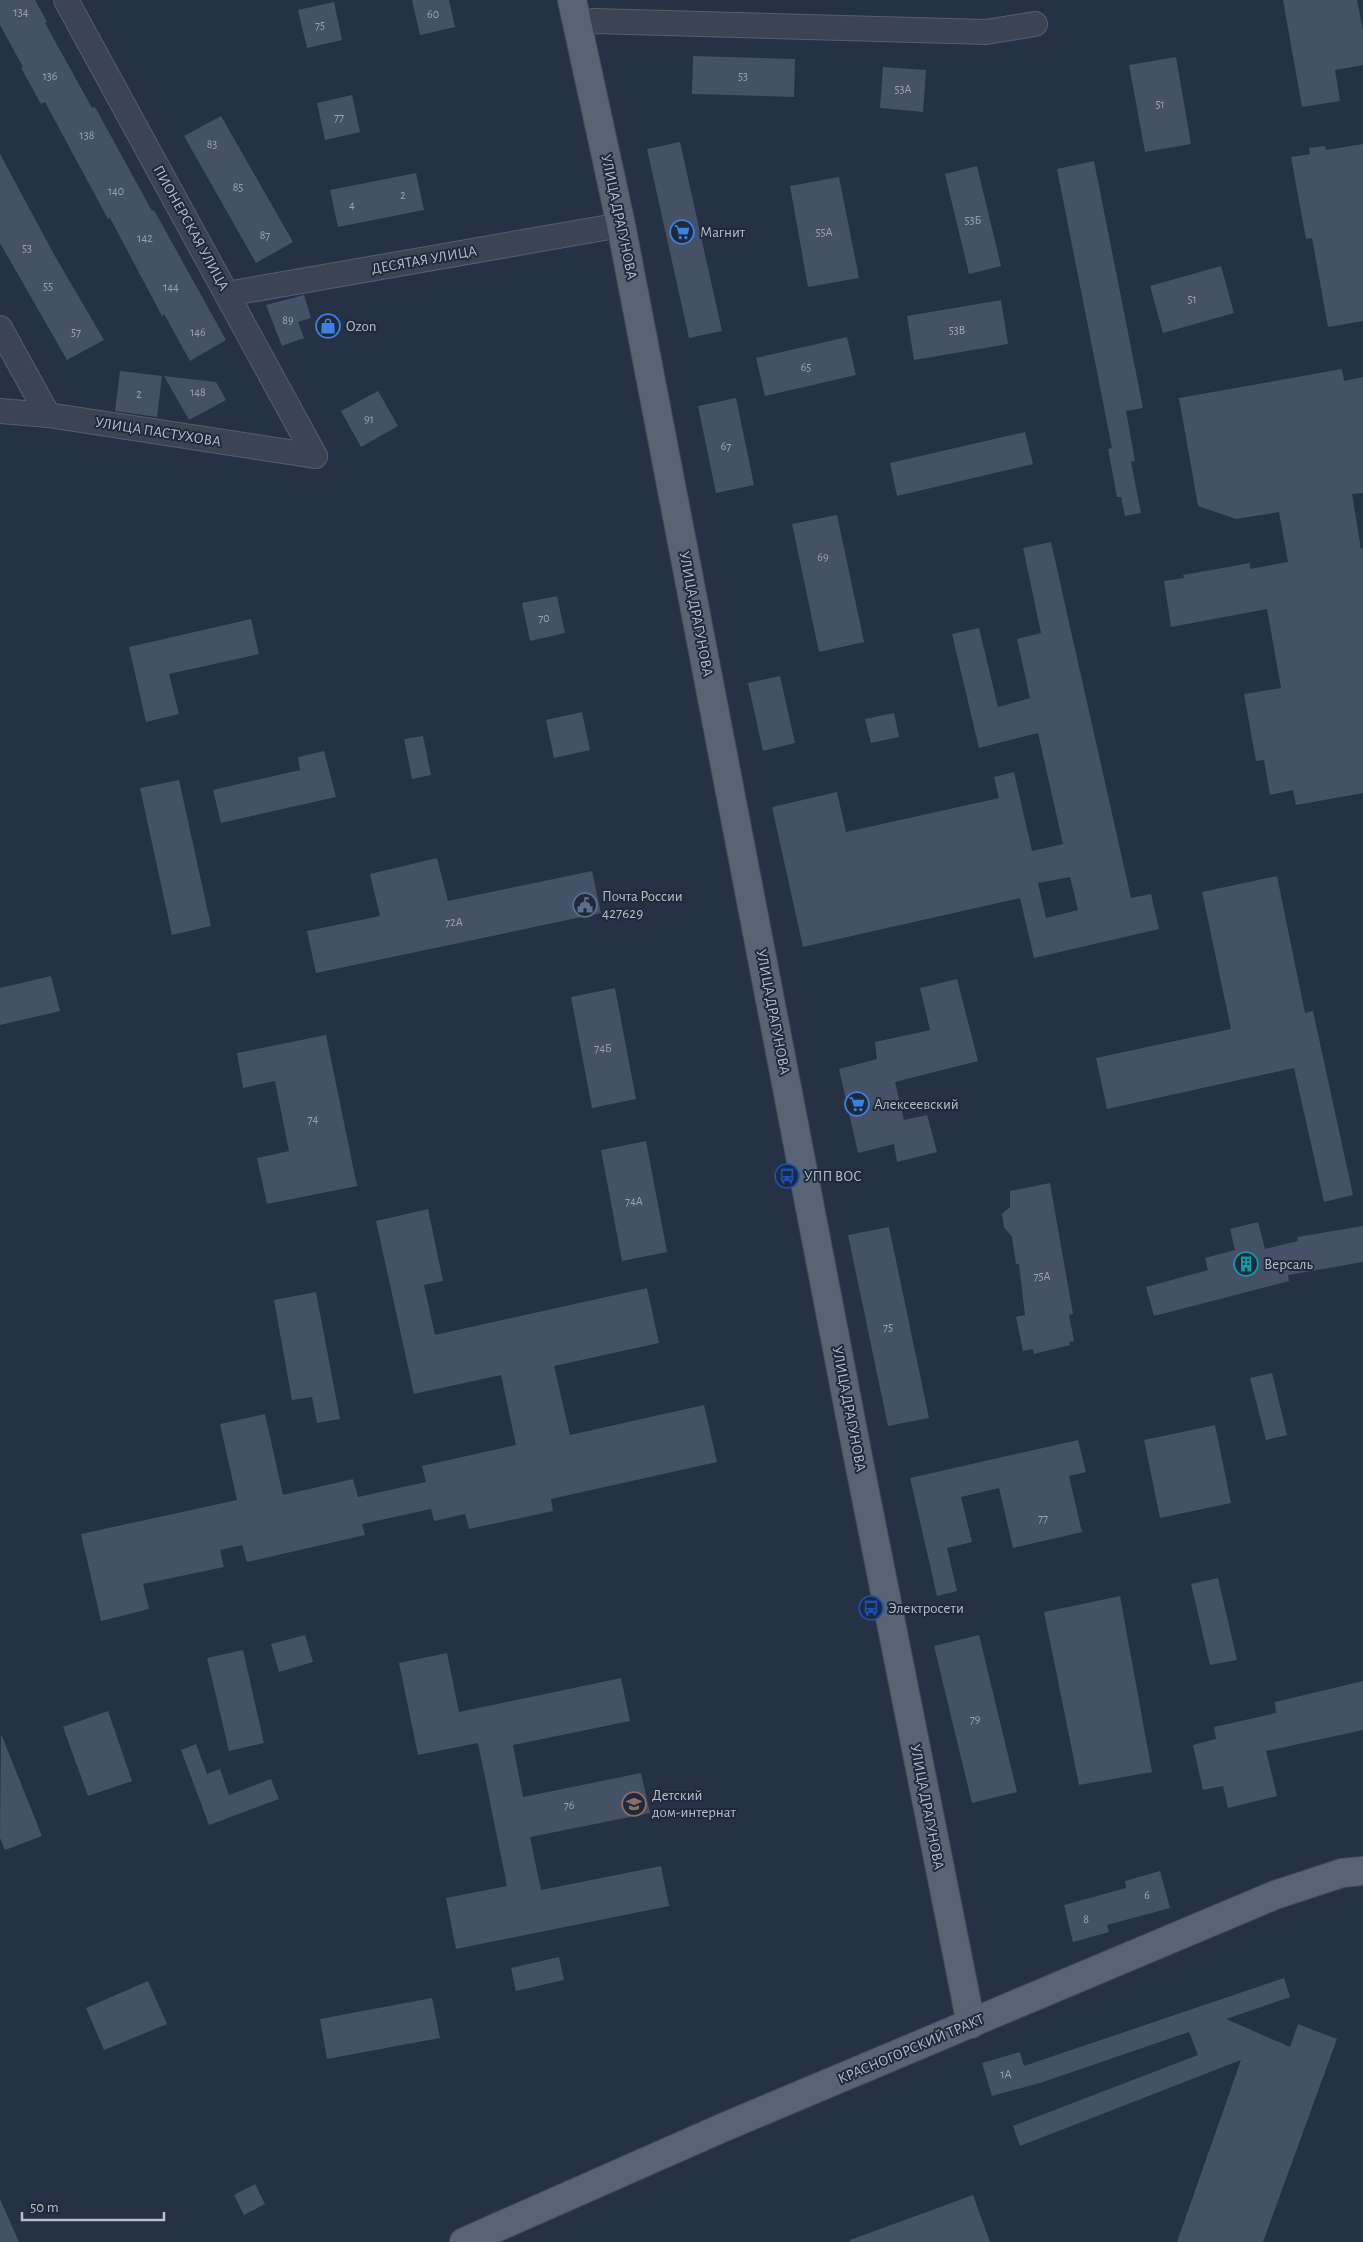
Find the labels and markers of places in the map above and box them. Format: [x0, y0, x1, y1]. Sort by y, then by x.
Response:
supermarket icon: Магнит [669, 219, 695, 245]
place label: Магнит [700, 225, 746, 240]
shop icon: Ozon [315, 313, 341, 339]
place label: Ozon [346, 319, 376, 334]
place label: Почта России 427629 [602, 889, 683, 921]
public building icon: Почта России 427629 [572, 892, 598, 918]
supermarket icon: Алексеевский [844, 1091, 870, 1117]
place label: Алексеевский [874, 1097, 959, 1112]
bus stop icon: УПП ВОС [774, 1163, 800, 1189]
place label: УПП ВОС [804, 1169, 862, 1184]
building icon: Версаль [1233, 1251, 1259, 1277]
place label: Версаль [1264, 1257, 1313, 1272]
bus stop icon: Электросети [858, 1595, 884, 1621]
place label: Электросети [888, 1601, 964, 1616]
place label: Детский дом-интернат [652, 1788, 736, 1820]
school or university icon: Детский дом-интернат [621, 1791, 647, 1817]

